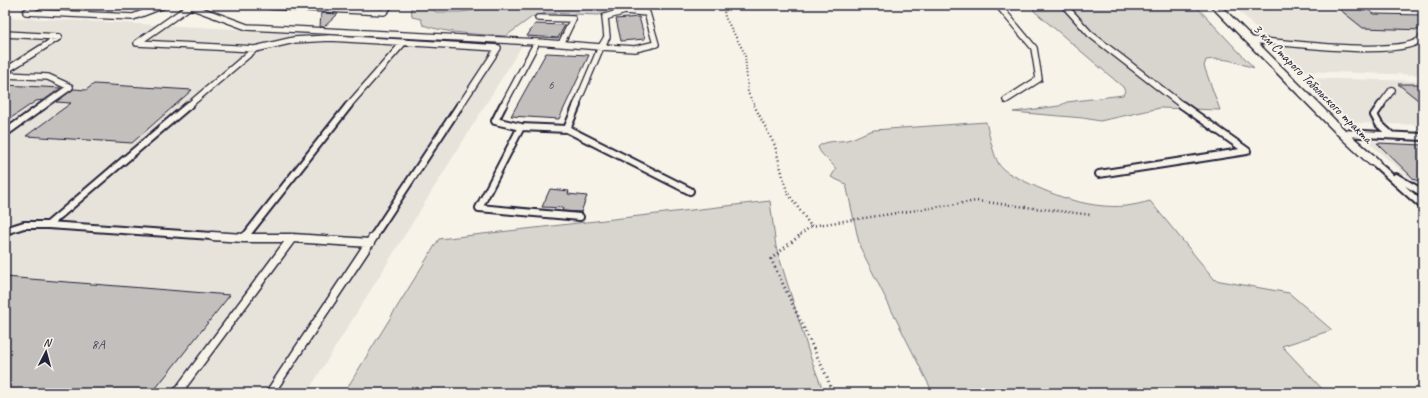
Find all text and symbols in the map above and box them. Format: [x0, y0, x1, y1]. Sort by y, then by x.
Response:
street label: 3 км Старого Тобольского тракта [1249, 20, 1377, 147]
house number: 6 [548, 77, 554, 93]
north arrow [26, 332, 66, 372]
text: N [43, 335, 53, 350]
house number: 8А [91, 336, 106, 353]

